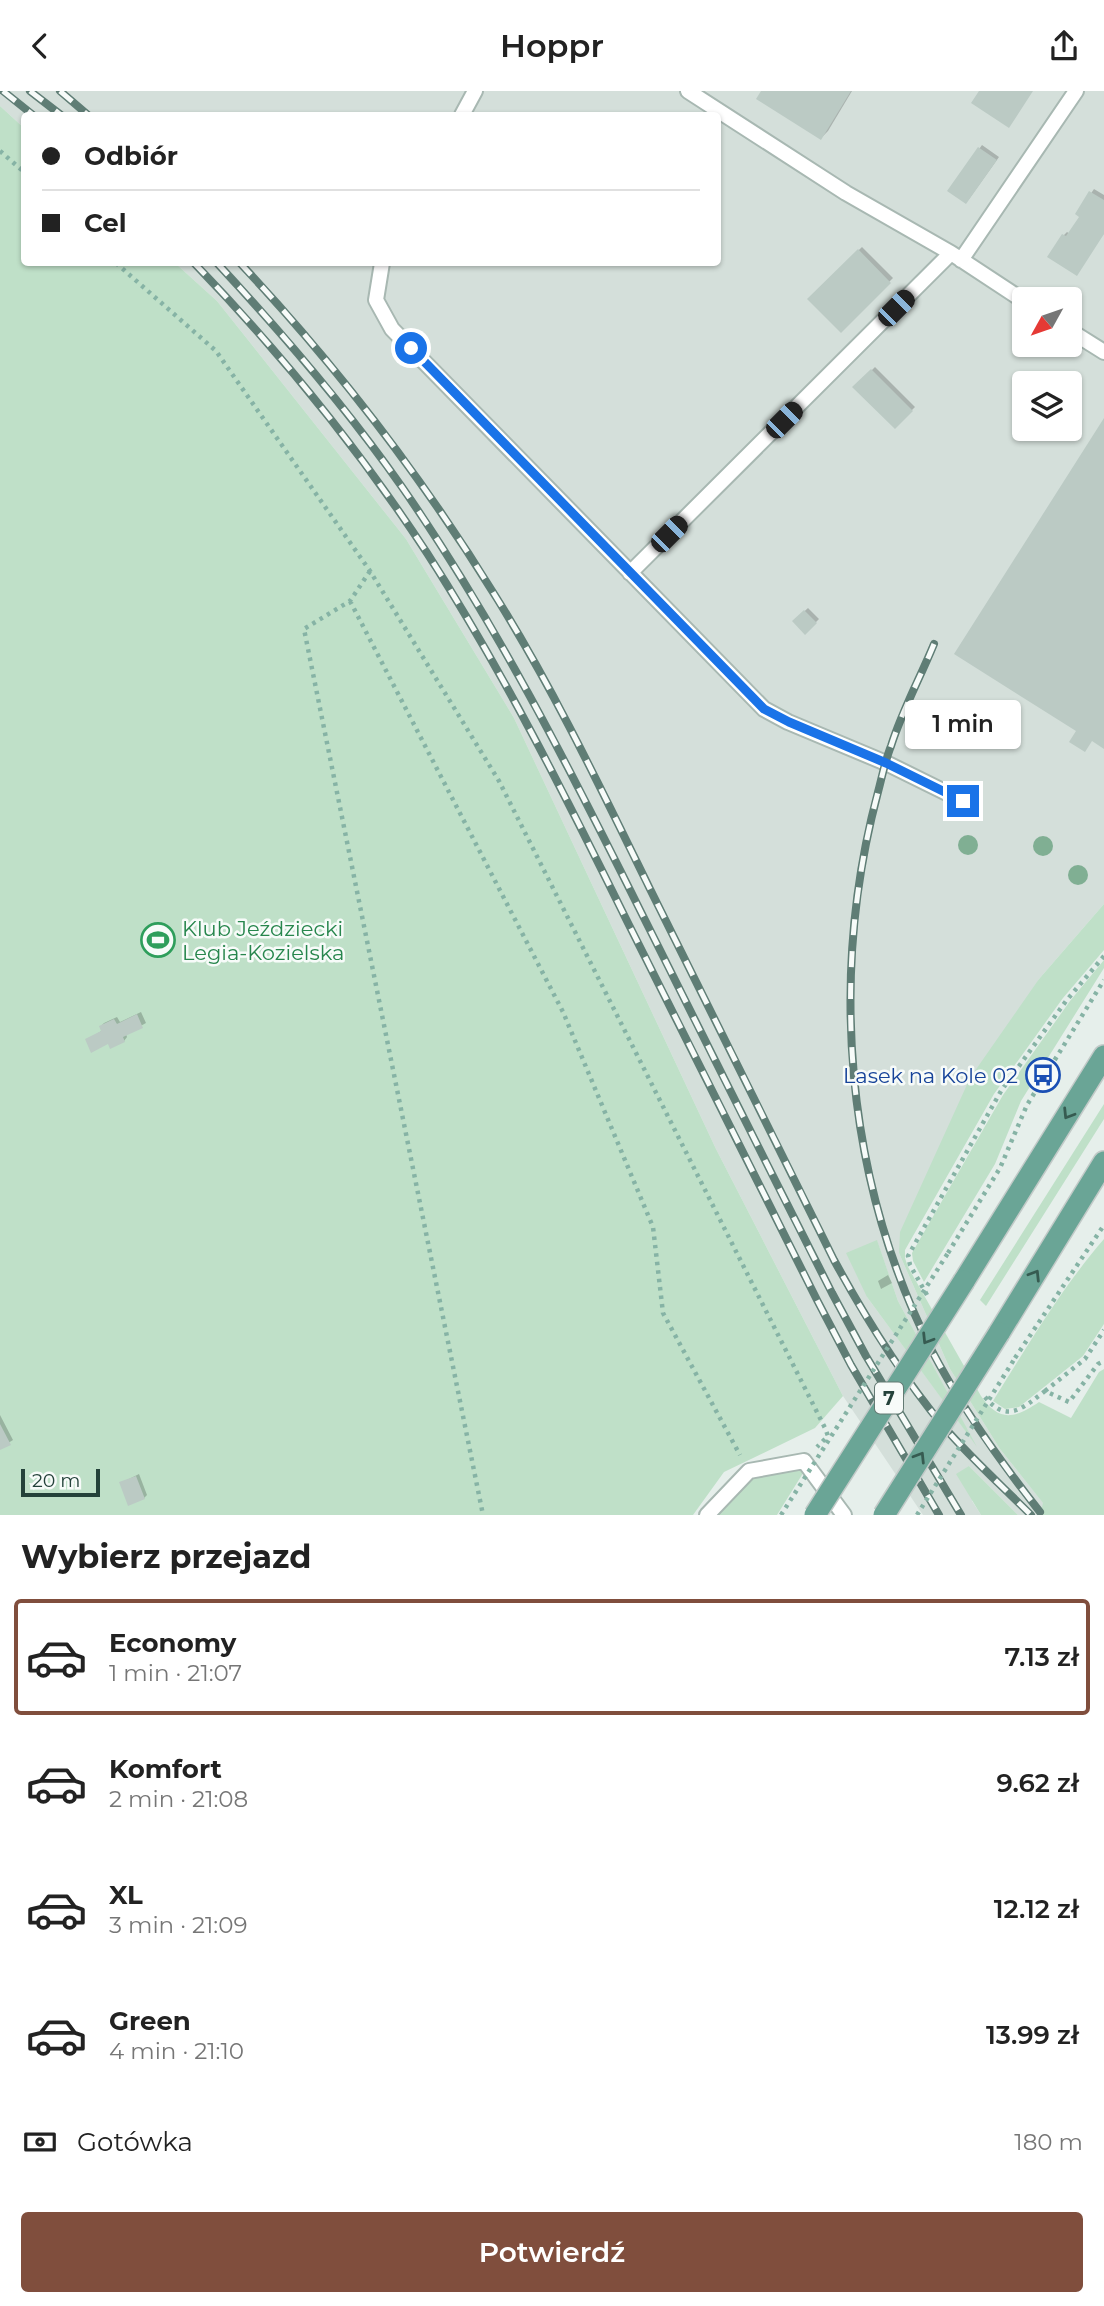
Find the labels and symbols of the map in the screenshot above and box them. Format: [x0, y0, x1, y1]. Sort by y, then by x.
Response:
car [874, 286, 919, 330]
north arrow [1012, 287, 1082, 357]
route start [395, 332, 427, 364]
car [762, 398, 807, 442]
car [647, 512, 692, 556]
callout: 1 min [905, 699, 1021, 749]
route end [947, 785, 979, 817]
place label: Klub Jeździecki Legia-Kozielska [182, 916, 344, 965]
sports icon: Klub Jeździecki Legia-Kozielska [139, 921, 177, 959]
bus stop icon: Lasek na Kole 02 [1024, 1056, 1062, 1094]
place label: Lasek na Kole 02 [843, 1063, 1018, 1088]
one-way arrow [1063, 1106, 1076, 1119]
one-way arrow [1026, 1270, 1039, 1283]
one-way arrow [922, 1331, 935, 1344]
road number: 7 [875, 1383, 903, 1413]
one-way arrow [912, 1452, 925, 1465]
scale bar [21, 1466, 100, 1498]

